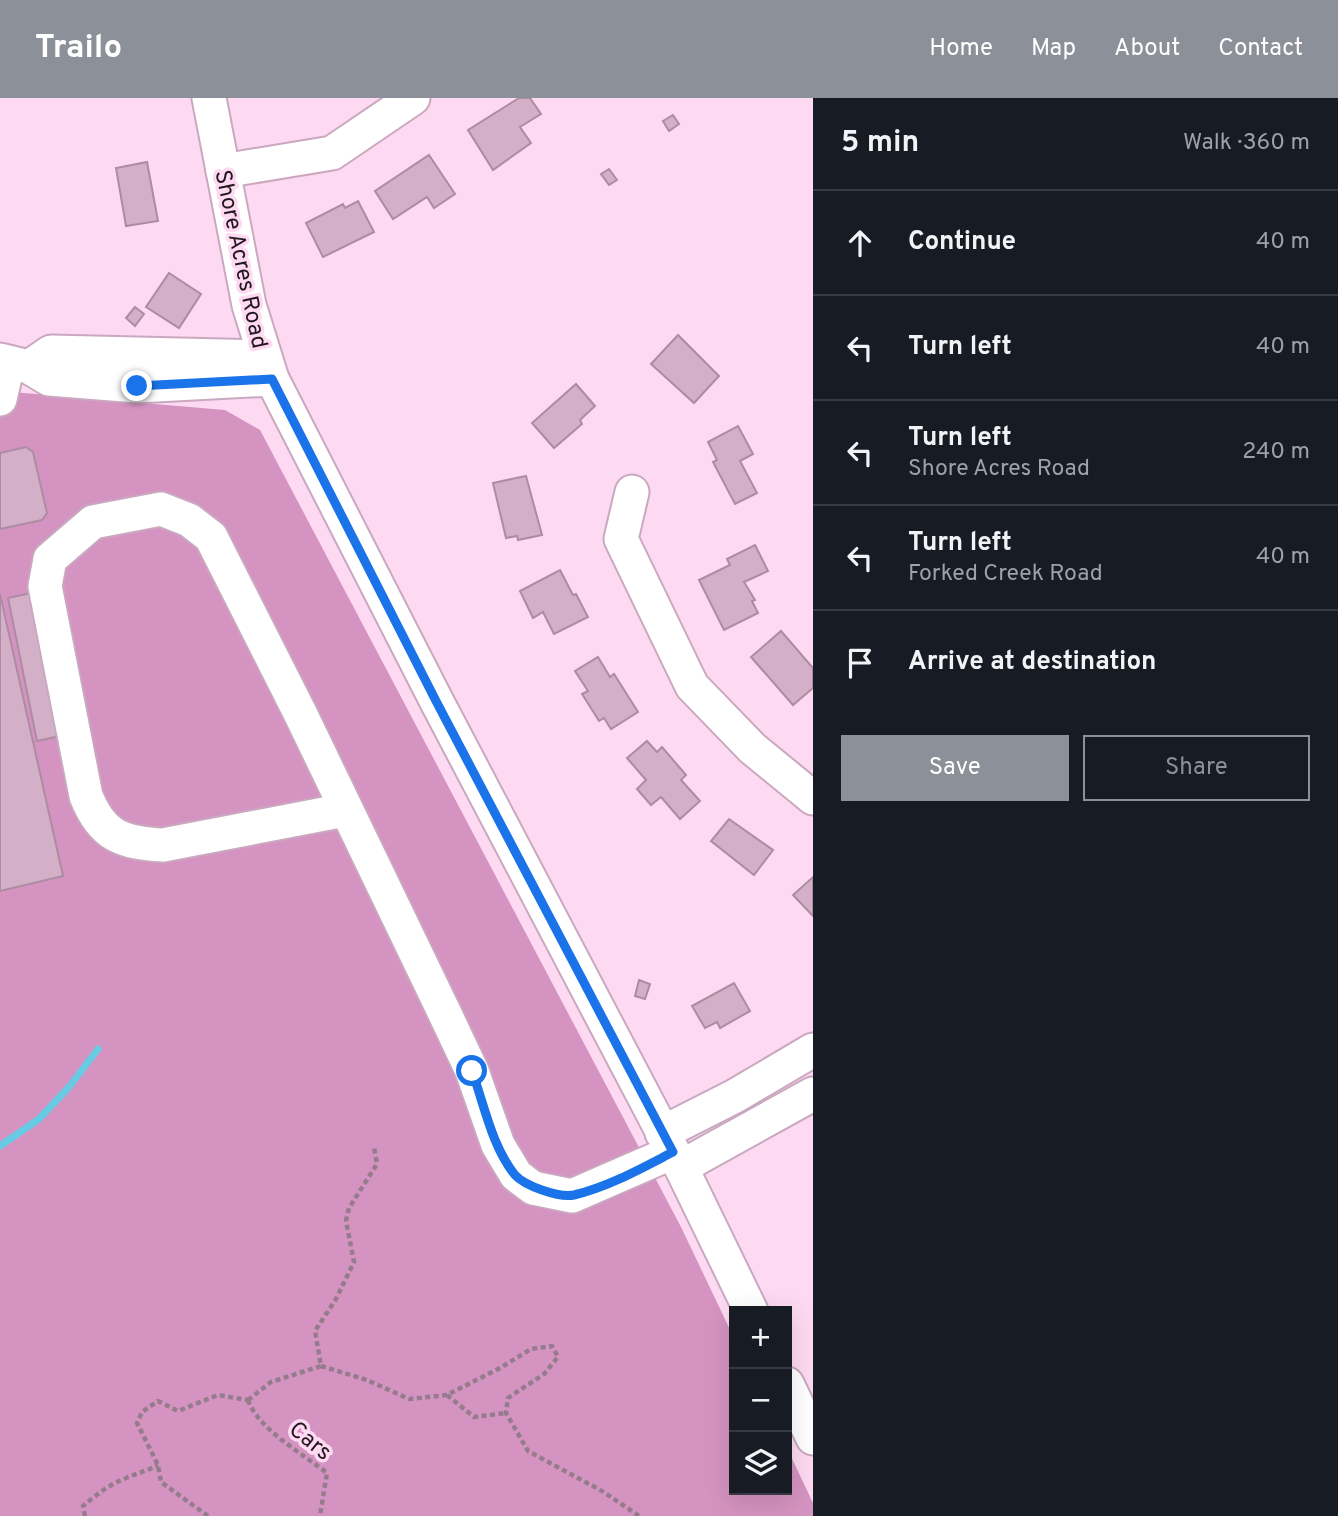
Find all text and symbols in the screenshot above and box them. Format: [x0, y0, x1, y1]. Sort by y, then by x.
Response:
text: Trailo [35, 28, 122, 70]
text: Home [929, 34, 993, 64]
text: Map [1031, 34, 1076, 64]
text: About [1114, 34, 1180, 64]
text: Contact [1218, 34, 1303, 64]
text: 5 min [841, 125, 919, 162]
text: Walk · 360 m [1183, 129, 1310, 158]
street label: Shore Acres Road [206, 168, 273, 352]
icon: ahead [841, 224, 879, 262]
text: Continue [908, 226, 1016, 259]
text: 40 m [1256, 228, 1310, 257]
icon: left [841, 329, 879, 367]
text: Turn left [908, 331, 1012, 364]
text: 40 m [1256, 333, 1310, 362]
route end [121, 370, 152, 401]
text: Turn left [908, 422, 1012, 455]
icon: left [841, 434, 879, 472]
text: 240 m [1242, 438, 1310, 467]
text: Shore Acres Road [908, 455, 1090, 484]
text: Turn left [908, 527, 1012, 560]
icon: left [841, 539, 879, 577]
text: 40 m [1256, 543, 1310, 572]
text: Forked Creek Road [908, 560, 1103, 589]
icon: arrive [841, 644, 879, 682]
text: Arrive at destination [908, 646, 1156, 679]
button: Save [841, 735, 1069, 801]
button: Share [1083, 735, 1310, 801]
route start [456, 1055, 487, 1086]
map controls [729, 1306, 792, 1495]
button: + [729, 1306, 792, 1369]
button: − [729, 1369, 792, 1432]
street label: Cars [282, 1416, 337, 1468]
button: layers [729, 1432, 792, 1495]

